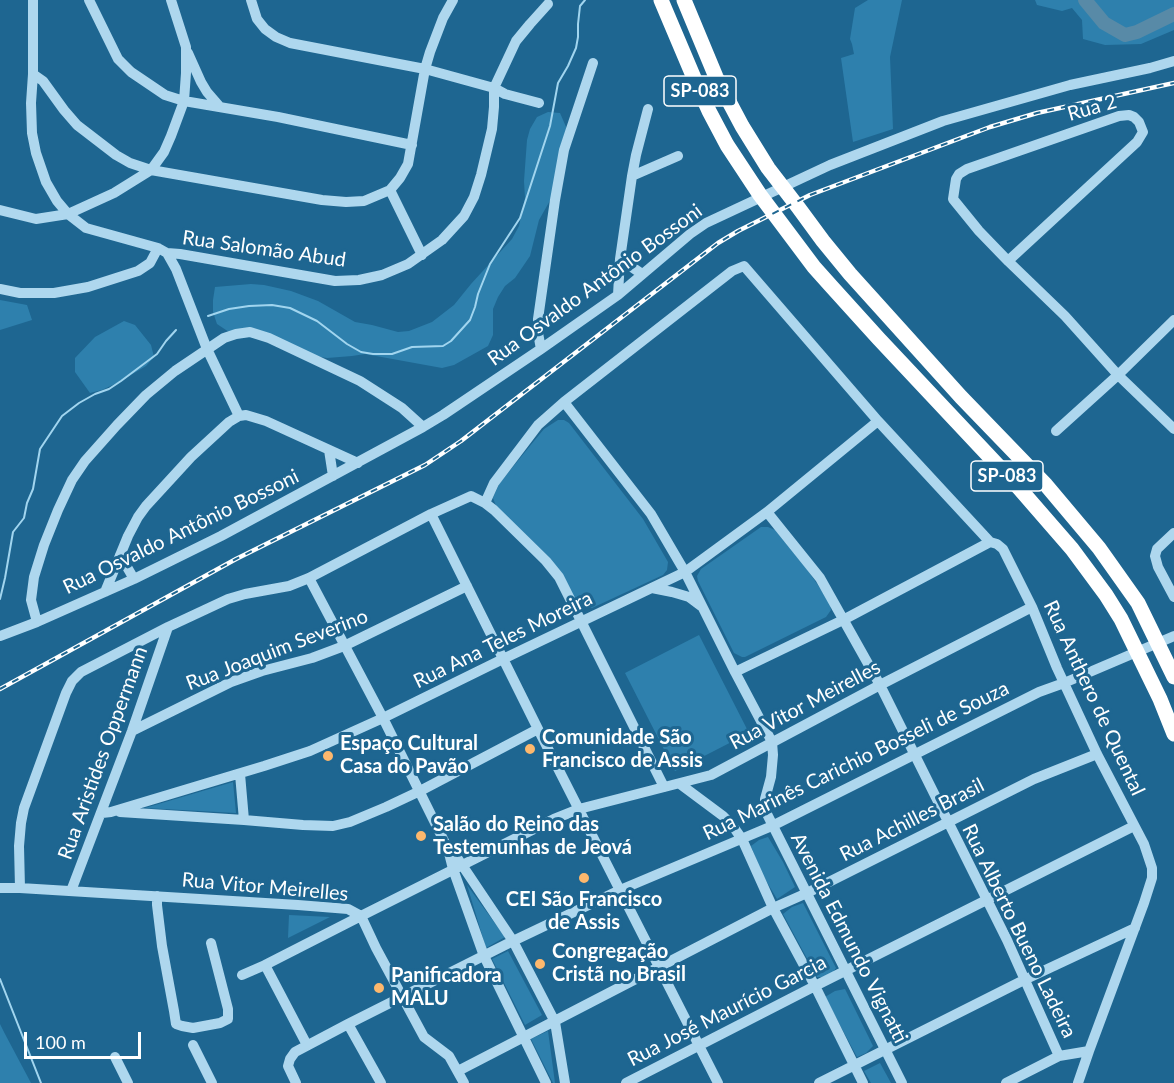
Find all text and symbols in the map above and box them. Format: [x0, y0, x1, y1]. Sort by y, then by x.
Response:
road number: SP-083 [664, 76, 736, 106]
street label: Rua 2 [1065, 90, 1119, 126]
street label: Rua Osvaldo Antônio Bossoni [483, 199, 707, 371]
street label: Rua Salomão Abud [181, 226, 347, 272]
road number: SP-083 [971, 461, 1043, 491]
street label: Rua Osvaldo Antônio Bossoni [59, 464, 303, 600]
street label: Rua Ana Teles Moreira [410, 586, 596, 694]
street label: Rua Anthero de Quental [1038, 597, 1150, 799]
street label: Rua Joaquim Severino [183, 604, 371, 696]
street label: Rua Aristides Oppermann [53, 643, 153, 863]
street label: Rua Vitor Meirelles [726, 655, 884, 755]
street label: Rua Marinês Carichio Bosseli de Souza [699, 676, 1013, 846]
place label: Comunidade São Francisco de Assis [542, 726, 703, 773]
place label: Espaço Cultural Casa do Pavão [340, 732, 478, 779]
marker: Comunidade São Francisco de Assis [523, 742, 537, 756]
marker: Espaço Cultural Casa do Pavão [321, 749, 335, 763]
street label: Rua Achilles Brasil [836, 773, 988, 867]
place label: Salão do Reino das Testemunhas de Jeová [433, 813, 632, 860]
street label: Rua Alberto Bueno Ladeira [957, 820, 1081, 1042]
marker: Salão do Reino das Testemunhas de Jeová [414, 829, 428, 843]
street label: Avenida Edmundo Vignatti [786, 829, 912, 1047]
street label: Rua Vitor Meirelles [181, 868, 349, 906]
marker: CEI São Francisco de Assis [577, 871, 591, 885]
place label: CEI São Francisco de Assis [506, 888, 662, 935]
place label: Congregação Cristã no Brasil [552, 940, 686, 987]
street label: Rua José Maurício Garcia [624, 950, 830, 1072]
marker: Congregação Cristã no Brasil [533, 957, 547, 971]
place label: Panificadora MALU [391, 964, 502, 1011]
marker: Panificadora MALU [372, 981, 386, 995]
scale bar [27, 1020, 144, 1058]
text: 100 m [35, 1031, 86, 1053]

